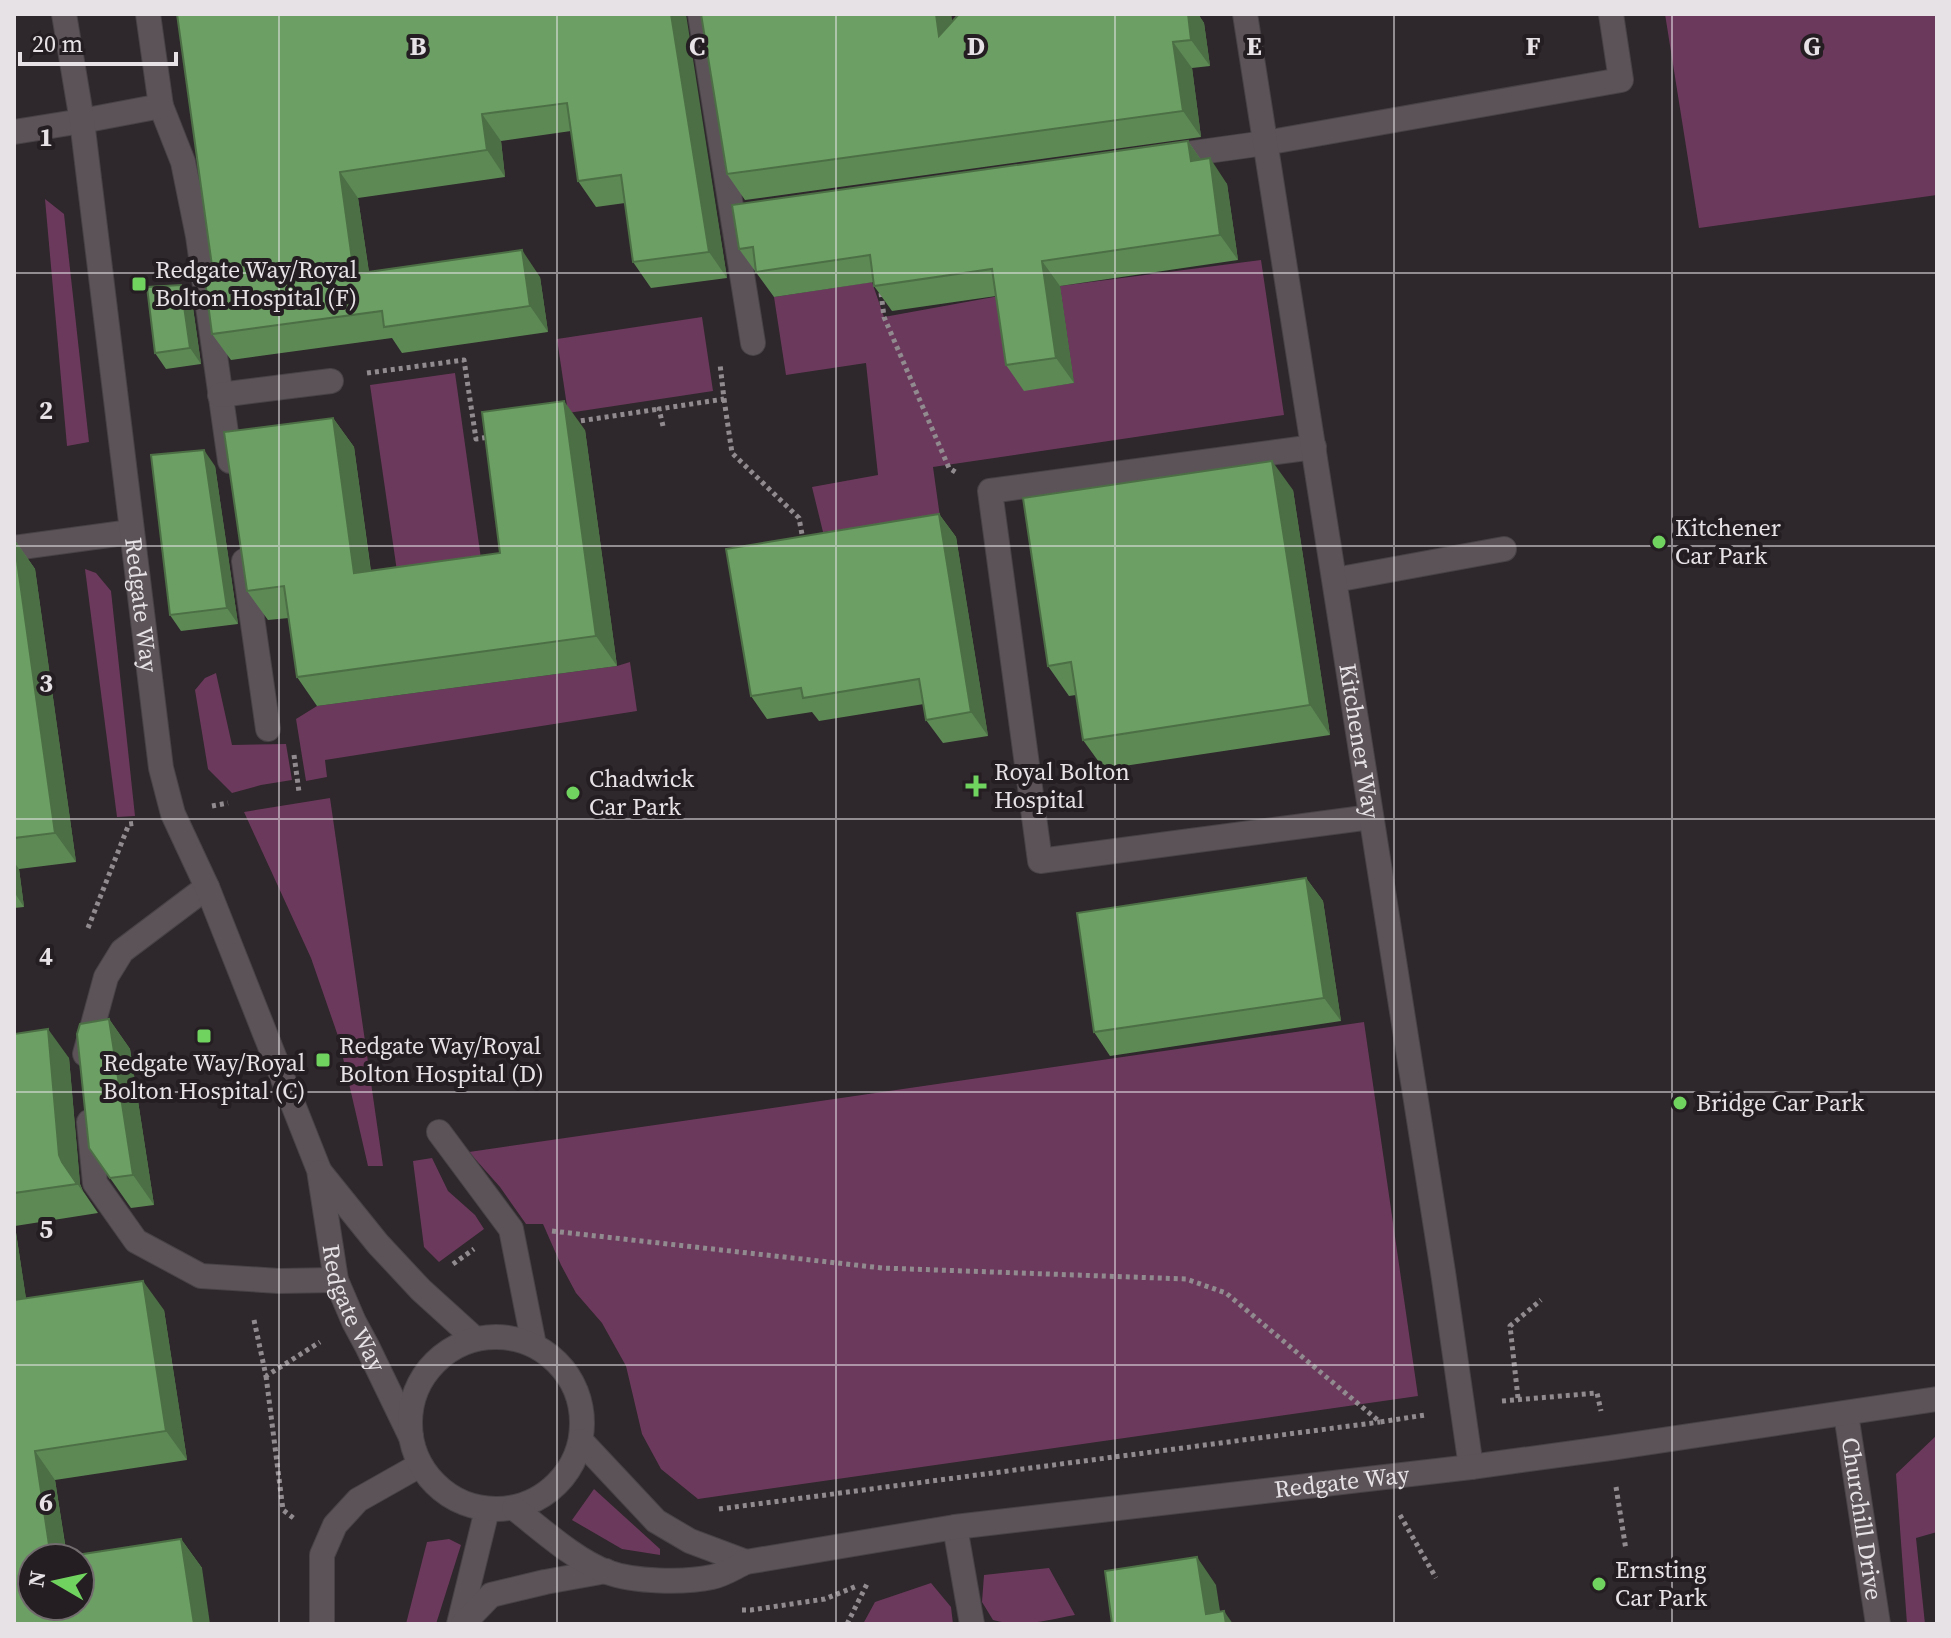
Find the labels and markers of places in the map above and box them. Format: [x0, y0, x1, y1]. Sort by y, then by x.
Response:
place label: Redgate Way/Royal Bolton Hospital (F) [155, 253, 357, 314]
marker: Redgate Way/Royal Bolton Hospital (F) [130, 275, 148, 293]
place label: Kitchener Car Park [1675, 511, 1781, 572]
marker: Kitchener Car Park [1650, 533, 1668, 551]
place label: Royal Bolton Hospital [994, 755, 1130, 816]
place label: Chadwick Car Park [589, 762, 695, 823]
marker: Royal Bolton Hospital [965, 775, 987, 797]
marker: Chadwick Car Park [564, 784, 582, 802]
marker: Redgate Way/Royal Bolton Hospital (C) [195, 1027, 213, 1045]
place label: Redgate Way/Royal Bolton Hospital (D) [339, 1029, 544, 1090]
place label: Redgate Way/Royal Bolton Hospital (C) [103, 1046, 305, 1107]
marker: Redgate Way/Royal Bolton Hospital (D) [314, 1051, 332, 1069]
place label: Bridge Car Park [1696, 1086, 1865, 1119]
marker: Bridge Car Park [1671, 1094, 1689, 1112]
place label: Ernsting Car Park [1615, 1553, 1708, 1614]
marker: Ernsting Car Park [1590, 1575, 1608, 1593]

